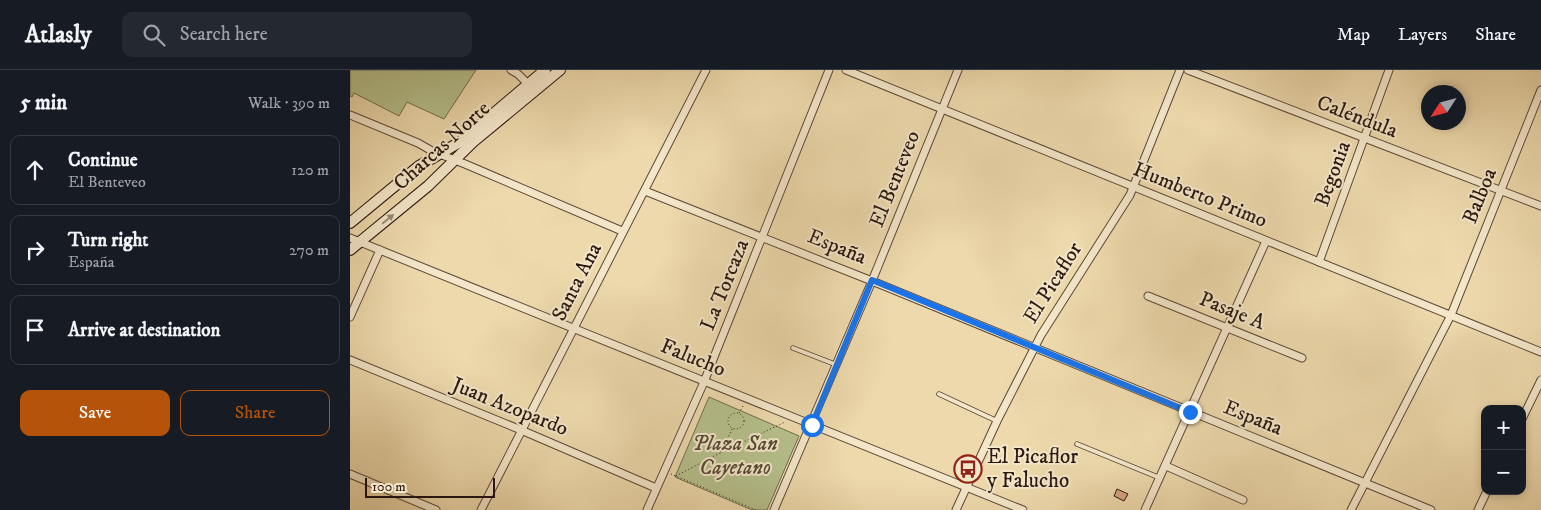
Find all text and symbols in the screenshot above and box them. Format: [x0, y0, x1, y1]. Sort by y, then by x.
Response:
search box [122, 12, 472, 57]
text: Atlasly [25, 20, 92, 50]
icon: search [140, 21, 168, 49]
text: Search here [180, 23, 268, 46]
text: Map [1337, 24, 1370, 46]
text: Layers [1398, 24, 1447, 46]
text: Share [1475, 24, 1516, 46]
north arrow [1421, 85, 1466, 130]
text: 5 min [20, 90, 67, 116]
street label: Caléndula [1313, 90, 1401, 144]
text: Walk · 390 m [248, 93, 330, 113]
street label: Charcas Norte [388, 96, 496, 196]
street label: El Benteveo [864, 127, 926, 231]
street label: Begonia [1309, 138, 1357, 210]
text: Continue [68, 149, 138, 172]
icon: ahead [21, 156, 49, 184]
street label: Humberto Primo [1129, 156, 1271, 234]
text: 120 m [291, 160, 329, 180]
street label: Balboa [1457, 164, 1503, 228]
text: El Benteveo [68, 172, 146, 192]
one-way arrow [381, 213, 394, 224]
street label: España [804, 223, 870, 271]
text: Turn right [68, 229, 148, 252]
icon: right [21, 236, 49, 264]
street label: La Torcaza [695, 236, 755, 334]
street label: El Picaflor [1018, 237, 1088, 329]
street label: Santa Ana [546, 239, 608, 325]
text: 270 m [289, 240, 329, 260]
text: España [68, 252, 115, 272]
street label: Pasaje A [1195, 286, 1269, 336]
icon: arrive [21, 316, 49, 344]
text: Arrive at destination [68, 319, 220, 342]
street label: Falucho [657, 333, 729, 383]
street label: Juan Azopardo [446, 371, 572, 442]
button: Save [20, 390, 170, 436]
button: Share [180, 390, 330, 436]
street label: España [1220, 394, 1286, 442]
route end [1179, 401, 1202, 424]
map controls [1481, 405, 1526, 495]
button: + [1481, 405, 1526, 450]
route start [801, 414, 824, 437]
park label: Plaza San Cayetano [692, 431, 778, 481]
place label: El Picaflor y Falucho [987, 444, 1078, 494]
button: − [1481, 450, 1526, 495]
bus stop icon: El Picaflor y Falucho [953, 454, 983, 484]
scale bar [365, 475, 495, 498]
text: 100 m [372, 478, 406, 496]

